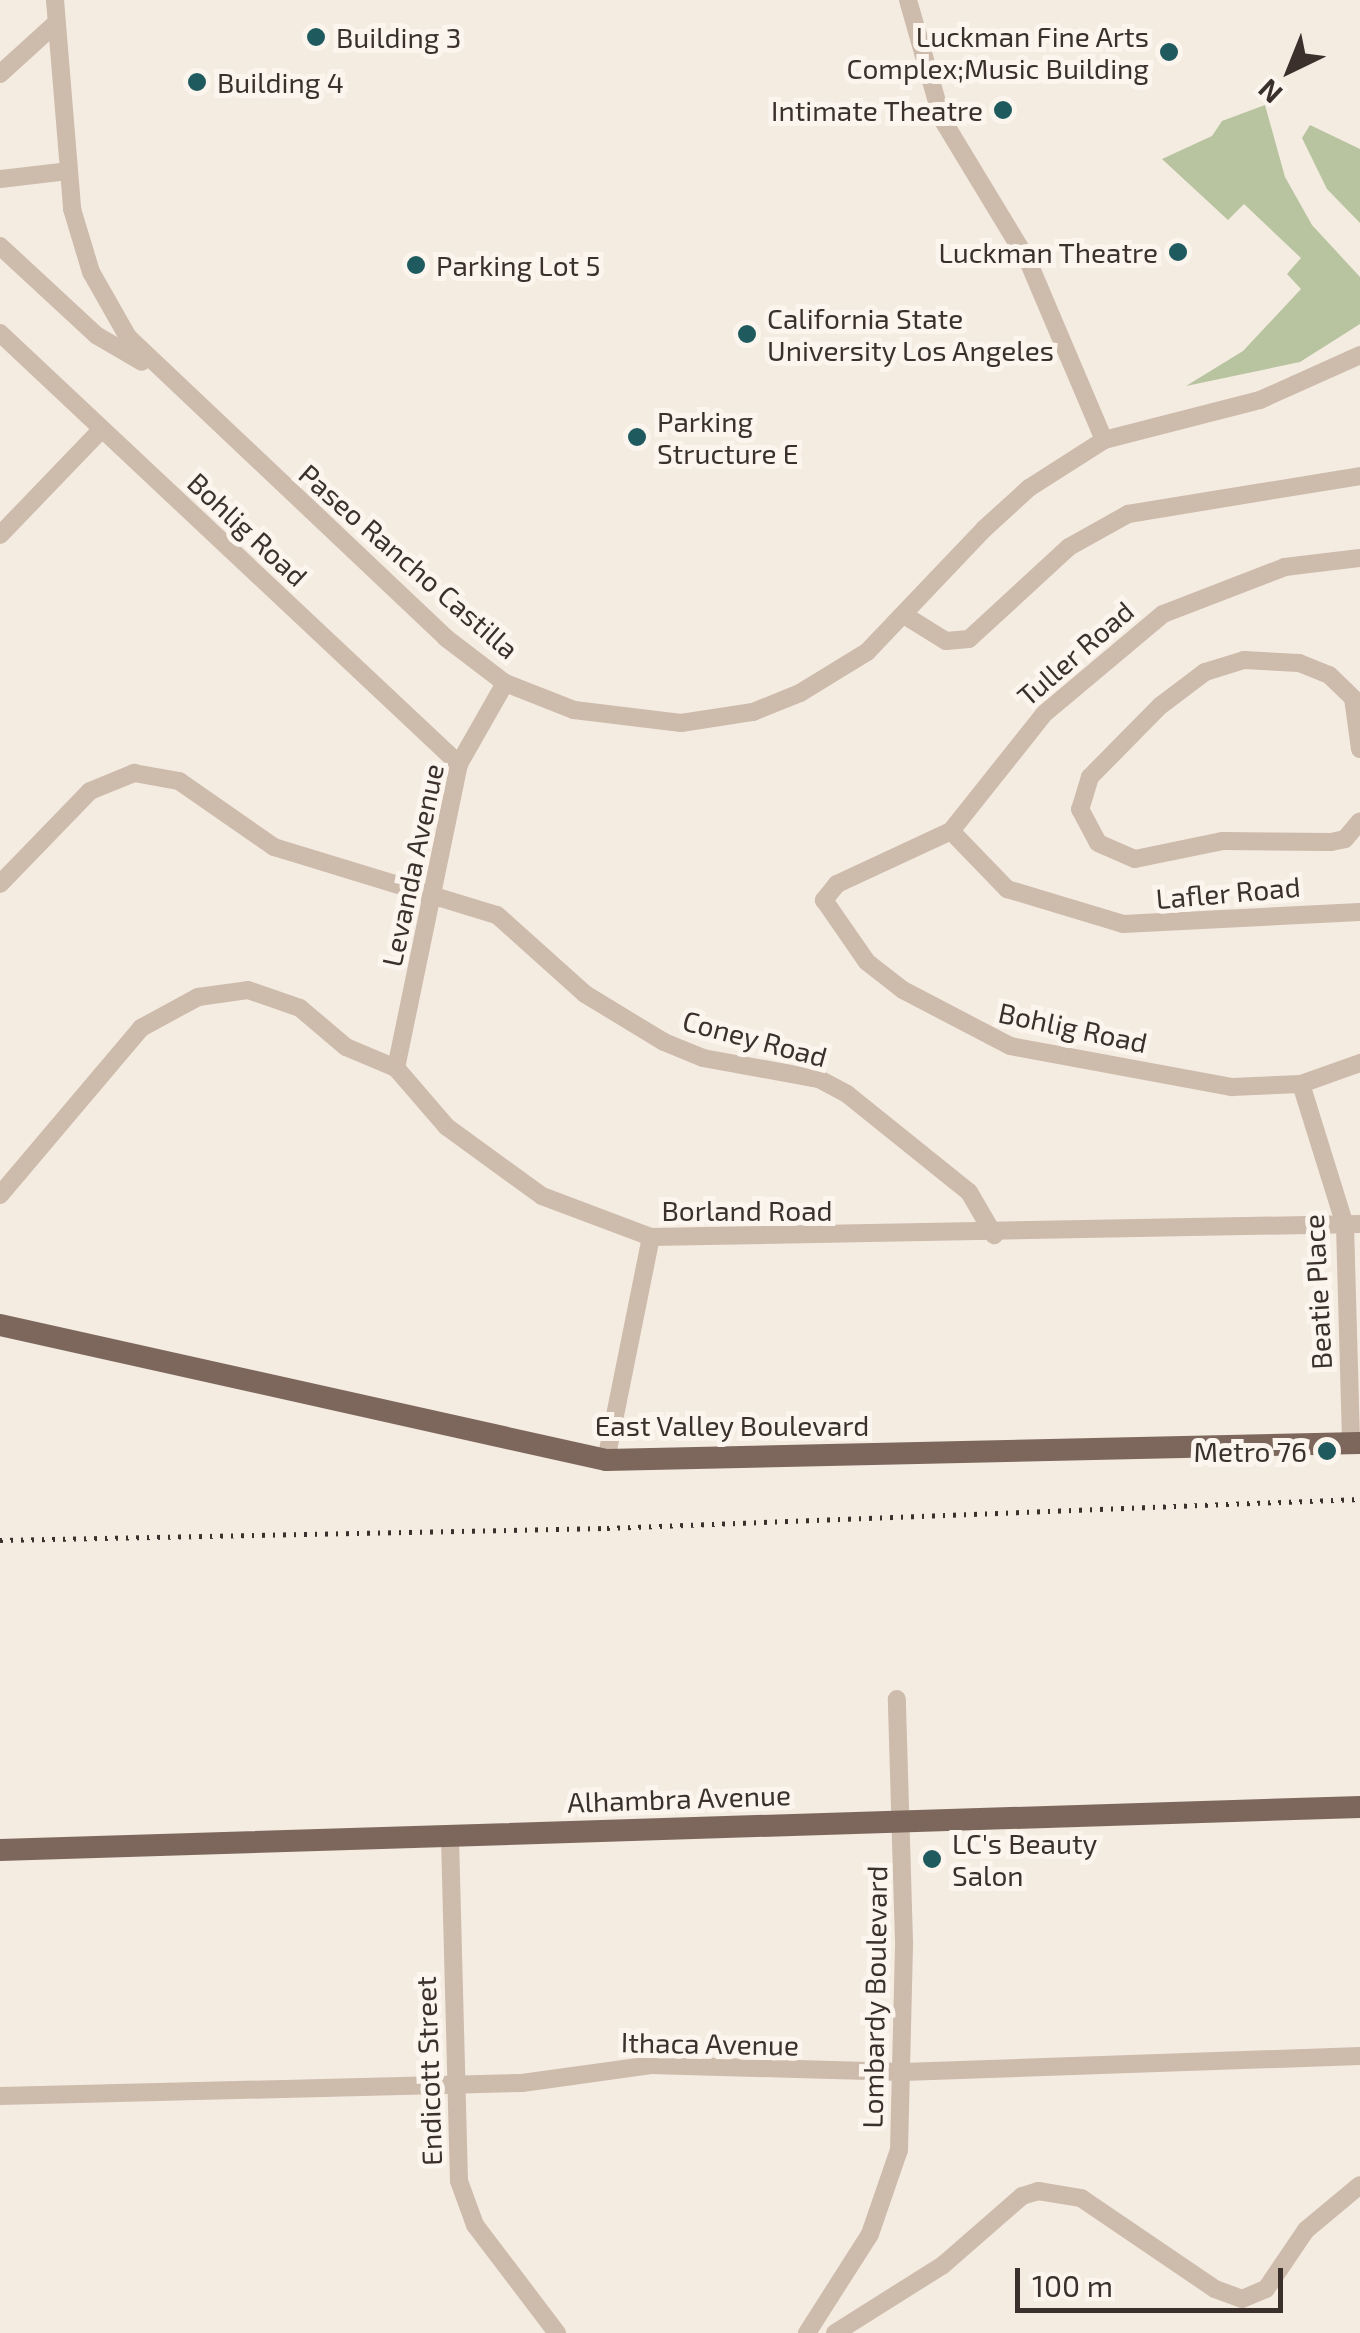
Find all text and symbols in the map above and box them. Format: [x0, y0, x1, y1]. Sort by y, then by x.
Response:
place label: Luckman Fine Arts Complex;Music Building [847, 19, 1149, 85]
place label: Building 3 [336, 20, 461, 54]
north arrow [1240, 20, 1340, 120]
marker: Building 3 [305, 26, 327, 48]
marker: Luckman Fine Arts Complex;Music Building [1158, 41, 1180, 63]
place label: Building 4 [217, 65, 344, 99]
marker: Building 4 [186, 71, 208, 93]
text: N [1251, 73, 1289, 111]
place label: Intimate Theatre [770, 93, 983, 127]
marker: Intimate Theatre [992, 99, 1014, 121]
place label: Luckman Theatre [938, 235, 1158, 269]
marker: Luckman Theatre [1167, 241, 1189, 263]
place label: Parking Lot 5 [436, 248, 600, 282]
marker: Parking Lot 5 [405, 254, 427, 276]
place label: California State University Los Angeles [767, 301, 1055, 367]
marker: California State University Los Angeles [736, 323, 758, 345]
place label: Parking Structure E [657, 404, 799, 470]
marker: Parking Structure E [626, 426, 648, 448]
street label: Paseo Rancho Castilla [293, 457, 525, 665]
street label: Bohlig Road [181, 465, 315, 593]
street label: Tuller Road [1010, 593, 1140, 713]
street label: Levanda Avenue [374, 760, 450, 970]
street label: Lafler Road [1154, 869, 1302, 915]
street label: Bohlig Road [996, 995, 1150, 1059]
street label: Coney Road [679, 1003, 831, 1073]
street label: Borland Road [661, 1193, 833, 1227]
street label: Beatie Place [1296, 1214, 1338, 1370]
street label: East Valley Boulevard [594, 1408, 870, 1442]
place label: Metro 76 [1193, 1434, 1307, 1468]
marker: Metro 76 [1316, 1440, 1338, 1462]
street label: Alhambra Avenue [566, 1777, 792, 1819]
place label: LC's Beauty Salon [952, 1826, 1097, 1892]
marker: LC's Beauty Salon [921, 1848, 943, 1870]
street label: Lombardy Boulevard [855, 1865, 893, 2129]
street label: Endicott Street [408, 1976, 448, 2166]
street label: Ithaca Avenue [620, 2025, 800, 2061]
scale bar [1020, 2248, 1288, 2310]
text: 100 m [1032, 2267, 1113, 2303]

